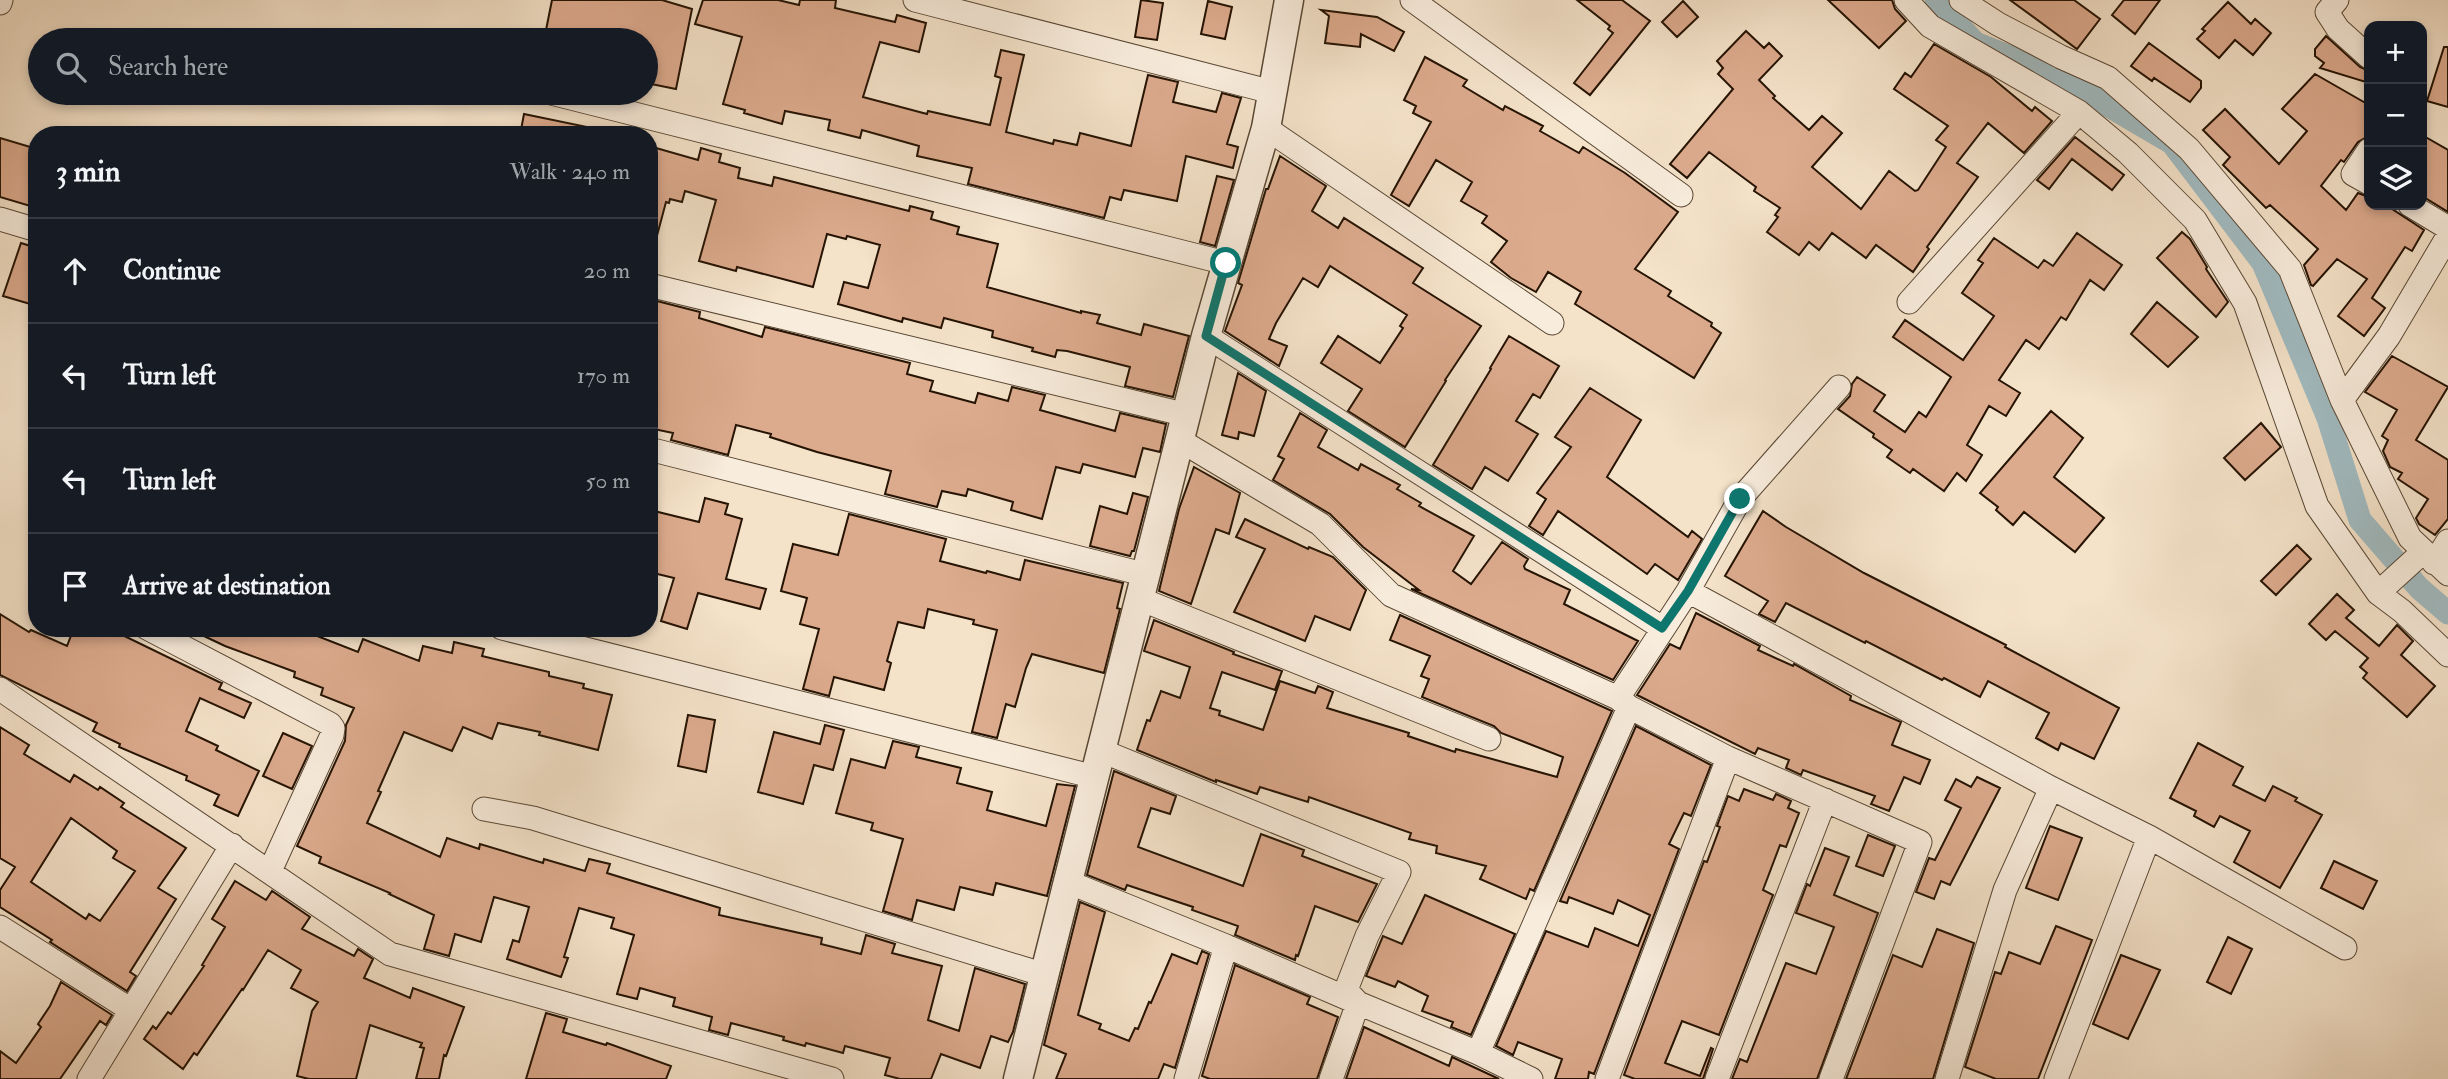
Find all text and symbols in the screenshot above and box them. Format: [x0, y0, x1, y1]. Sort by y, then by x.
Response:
map controls [2364, 21, 2427, 210]
button: + [2364, 21, 2427, 84]
search box [28, 28, 658, 105]
icon: search [52, 48, 90, 86]
text: Search here [108, 51, 228, 83]
button: − [2364, 84, 2427, 147]
button: layers [2364, 147, 2427, 210]
text: 3 min [56, 153, 121, 190]
text: Walk · 240 m [510, 157, 630, 186]
route start [1210, 247, 1241, 278]
icon: ahead [56, 252, 94, 290]
text: Continue [123, 255, 221, 287]
text: 20 m [584, 256, 630, 285]
icon: left [56, 357, 94, 395]
text: Turn left [123, 360, 216, 392]
text: 170 m [577, 361, 630, 390]
icon: left [56, 462, 94, 500]
text: Turn left [123, 465, 216, 497]
text: 50 m [586, 466, 630, 495]
route end [1724, 483, 1755, 514]
icon: arrive [56, 567, 94, 605]
text: Arrive at destination [123, 570, 331, 602]

